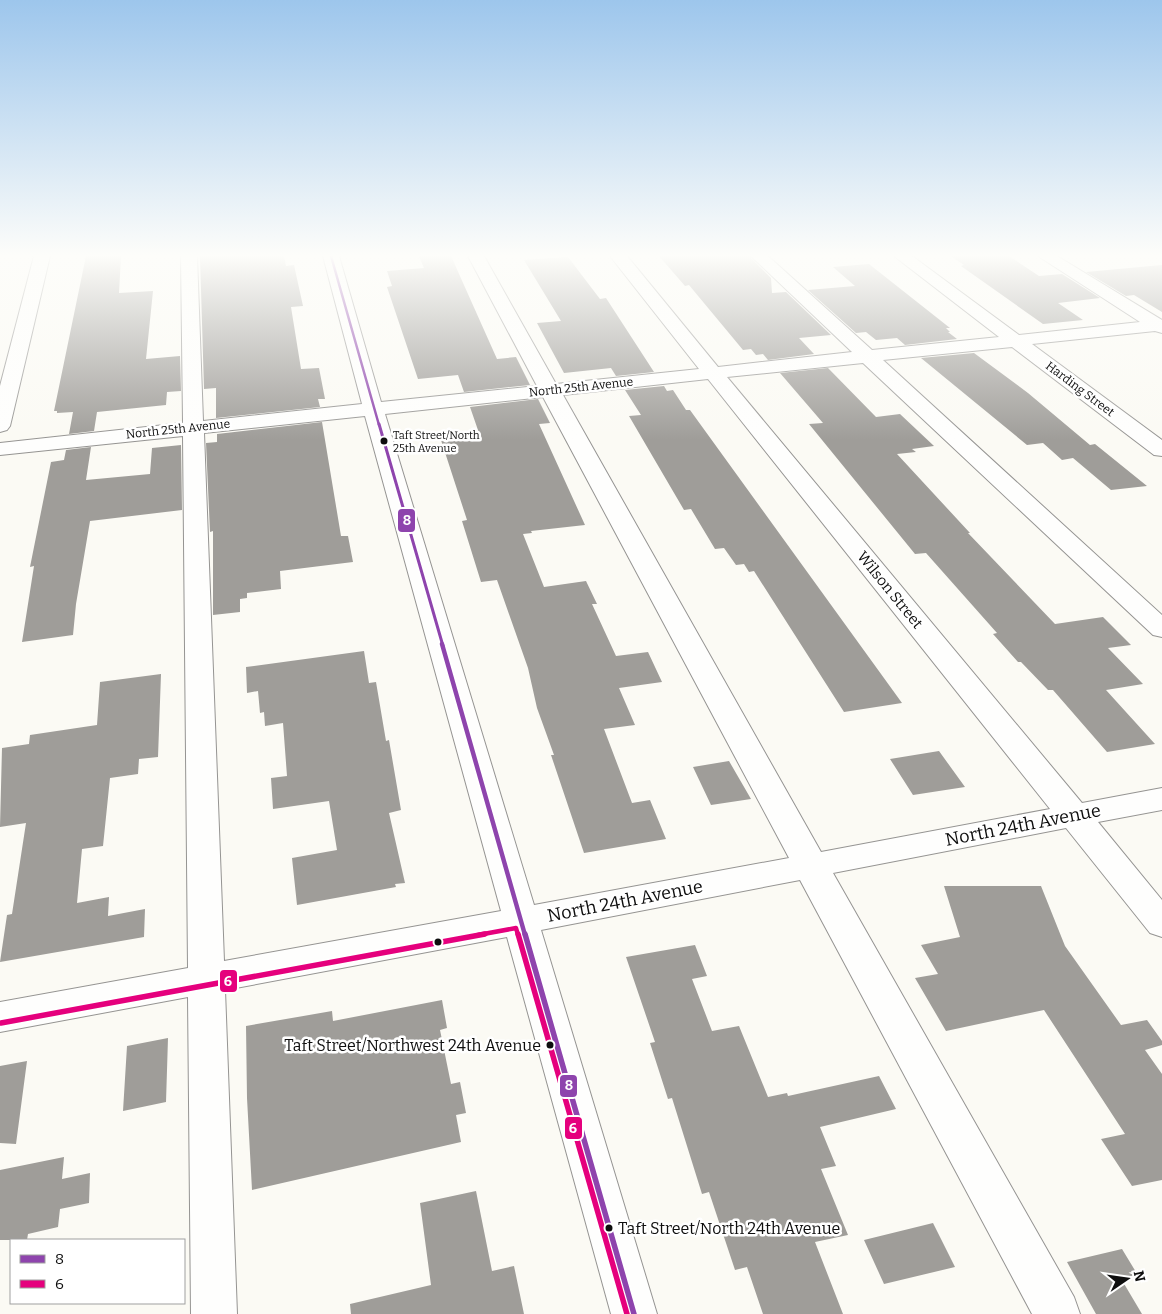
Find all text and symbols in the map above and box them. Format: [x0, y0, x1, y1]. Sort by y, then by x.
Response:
street label: Harding Street [1043, 359, 1118, 420]
street label: North 25th Avenue [528, 375, 634, 399]
street label: North 25th Avenue [125, 417, 231, 441]
place label: Taft Street/North 25th Avenue [393, 429, 480, 455]
marker: Taft Street/North 25th Avenue [379, 436, 389, 446]
line badge: 8 [397, 508, 416, 533]
text: 8 [403, 512, 411, 529]
street label: Wilson Street [853, 548, 927, 633]
street label: North 24th Avenue [943, 799, 1103, 851]
street label: North 24th Avenue [545, 875, 705, 927]
unlabelled marker [433, 937, 443, 947]
line badge: 6 [219, 969, 238, 993]
text: 6 [224, 973, 232, 990]
place label: Taft Street/Northwest 24th Avenue [284, 1036, 541, 1055]
marker: Taft Street/Northwest 24th Avenue [545, 1040, 555, 1050]
line badge: 8 [559, 1074, 578, 1098]
text: 8 [565, 1077, 573, 1094]
line badge: 6 [564, 1116, 583, 1140]
text: 6 [569, 1120, 577, 1137]
place label: Taft Street/North 24th Avenue [618, 1219, 840, 1238]
marker: Taft Street/North 24th Avenue [604, 1223, 614, 1233]
legend [10, 1239, 185, 1304]
text: 8 [55, 1250, 64, 1268]
north arrow [1102, 1254, 1152, 1304]
text: N [1130, 1269, 1149, 1284]
text: 6 [55, 1275, 64, 1293]

